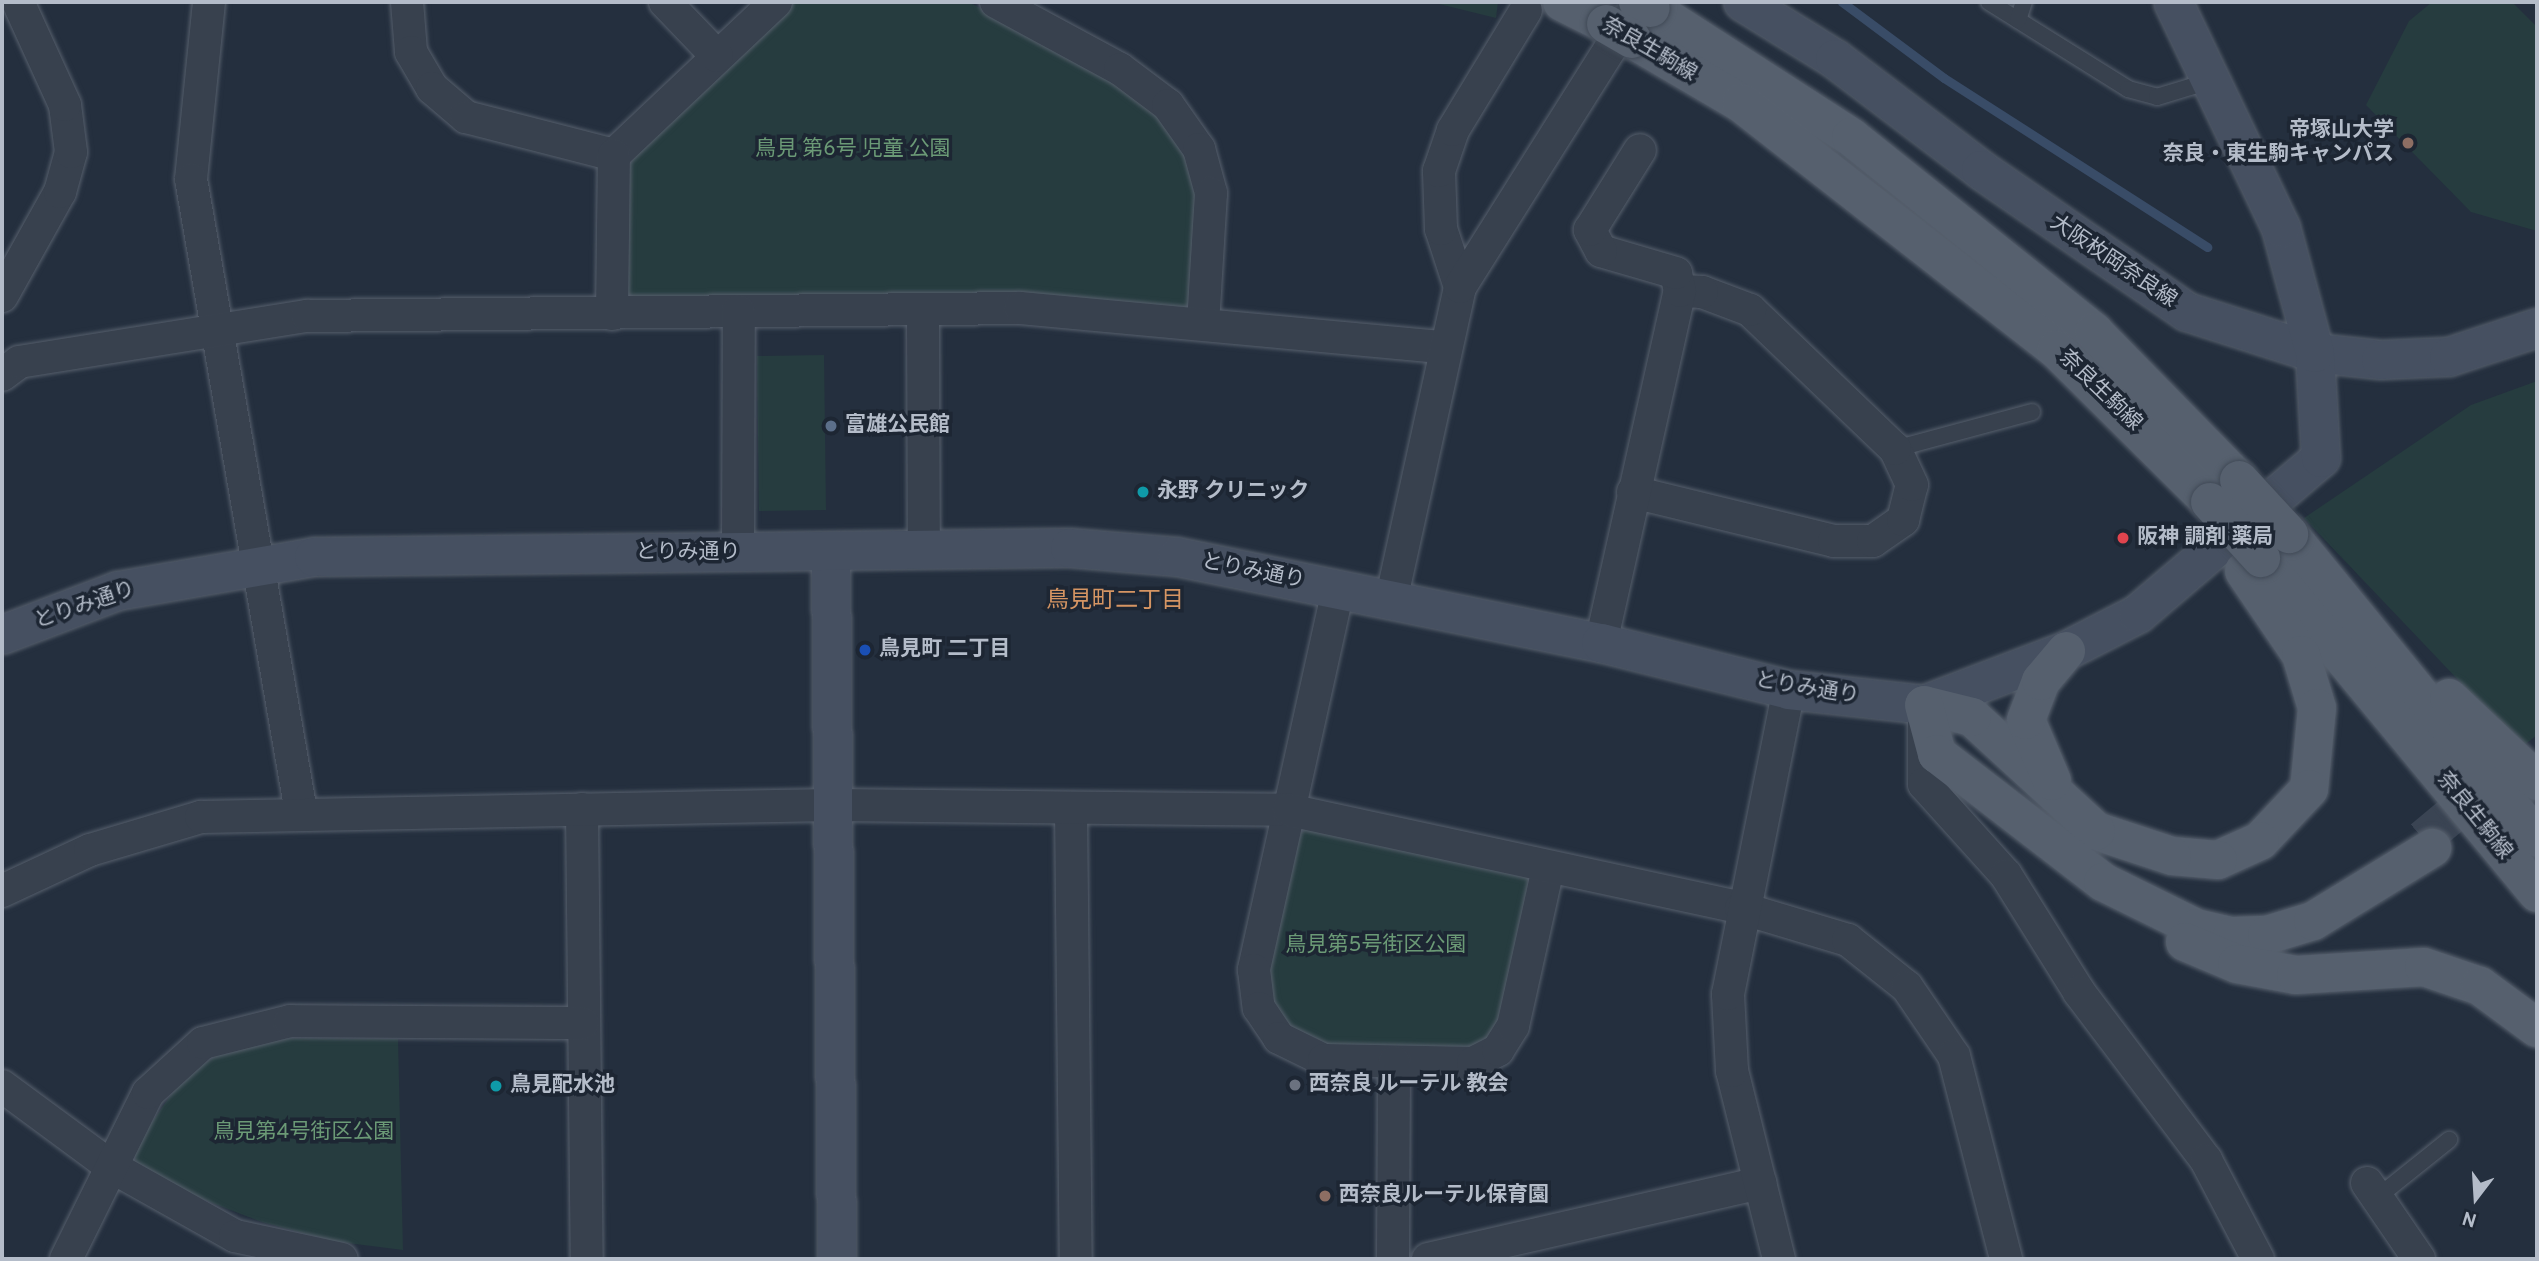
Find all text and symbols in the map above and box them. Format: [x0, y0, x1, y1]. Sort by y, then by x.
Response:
street label: 奈良生駒線 [1597, 13, 1701, 87]
place label: 帝塚山大学 奈良・東生駒キャンパス [2163, 118, 2394, 168]
marker: 帝塚山大学 奈良・東生駒キャンパス [2400, 135, 2416, 151]
park label: 鳥見 第6号 児童 公園 [755, 137, 951, 163]
street label: 大阪枚岡奈良線 [2045, 210, 2181, 314]
street label: 奈良生駒線 [2053, 345, 2147, 437]
place label: 富雄公民館 [845, 413, 950, 439]
marker: 富雄公民館 [823, 418, 839, 434]
place label: 永野 クリニック [1157, 479, 1309, 505]
marker: 永野 クリニック [1135, 484, 1151, 500]
place label: 阪神 調剤 薬局 [2137, 525, 2273, 551]
marker: 阪神 調剤 薬局 [2115, 530, 2131, 546]
street label: とりみ通り [636, 540, 740, 566]
street label: とりみ通り [1199, 550, 1307, 594]
street label: とりみ通り [31, 577, 139, 635]
district label: 鳥見町二丁目 [1046, 588, 1184, 616]
place label: 鳥見町 二丁目 [879, 637, 1010, 663]
marker: 鳥見町 二丁目 [857, 642, 873, 658]
street label: とりみ通り [1753, 668, 1861, 710]
street label: 奈良生駒線 [2431, 767, 2517, 865]
park label: 鳥見第5号街区公園 [1285, 933, 1467, 959]
place label: 西奈良 ルーテル 教会 [1309, 1072, 1508, 1098]
place label: 鳥見配水池 [510, 1073, 615, 1099]
marker: 西奈良 ルーテル 教会 [1287, 1077, 1303, 1093]
marker: 鳥見配水池 [488, 1078, 504, 1094]
park label: 鳥見第4号街区公園 [213, 1120, 395, 1146]
north arrow [2441, 1163, 2511, 1233]
place label: 西奈良ルーテル保育園 [1339, 1183, 1549, 1209]
marker: 西奈良ルーテル保育園 [1317, 1188, 1333, 1204]
text: N [2460, 1205, 2480, 1232]

